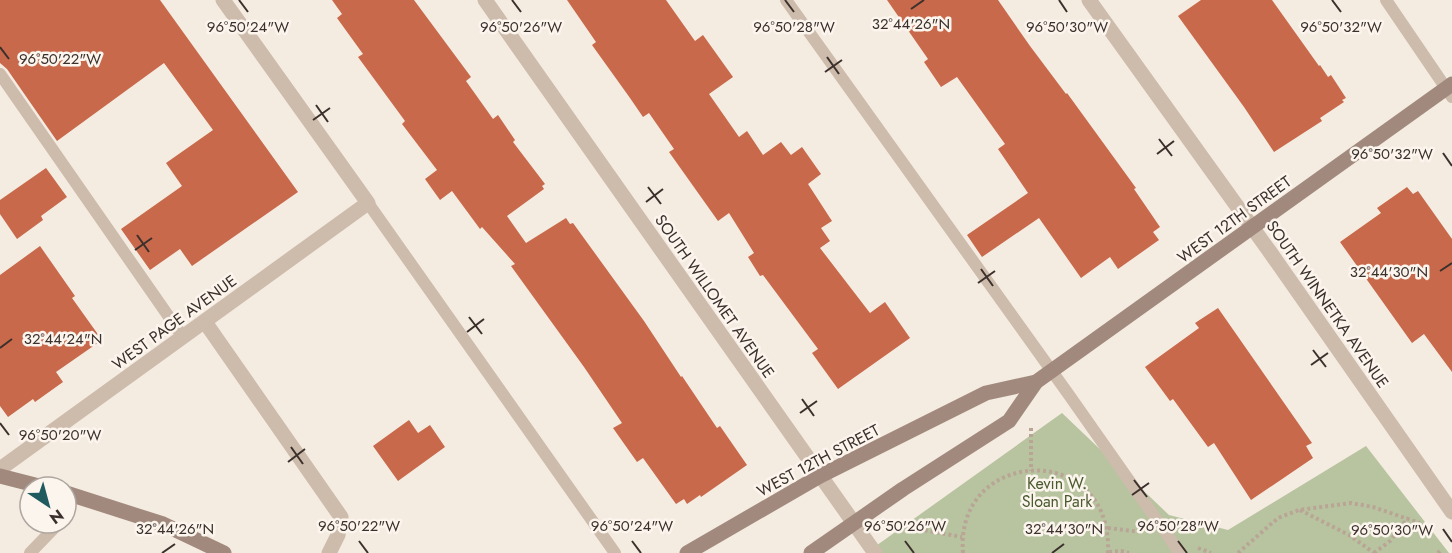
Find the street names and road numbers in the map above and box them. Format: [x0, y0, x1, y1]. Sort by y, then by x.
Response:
street label: WEST 12TH STREET [1173, 170, 1296, 269]
street label: SOUTH WILLOMET AVENUE [649, 210, 780, 383]
street label: SOUTH WINNETKA AVENUE [1261, 216, 1394, 393]
street label: WEST PAGE AVENUE [107, 269, 241, 375]
street label: WEST 12TH STREET [753, 418, 884, 502]

